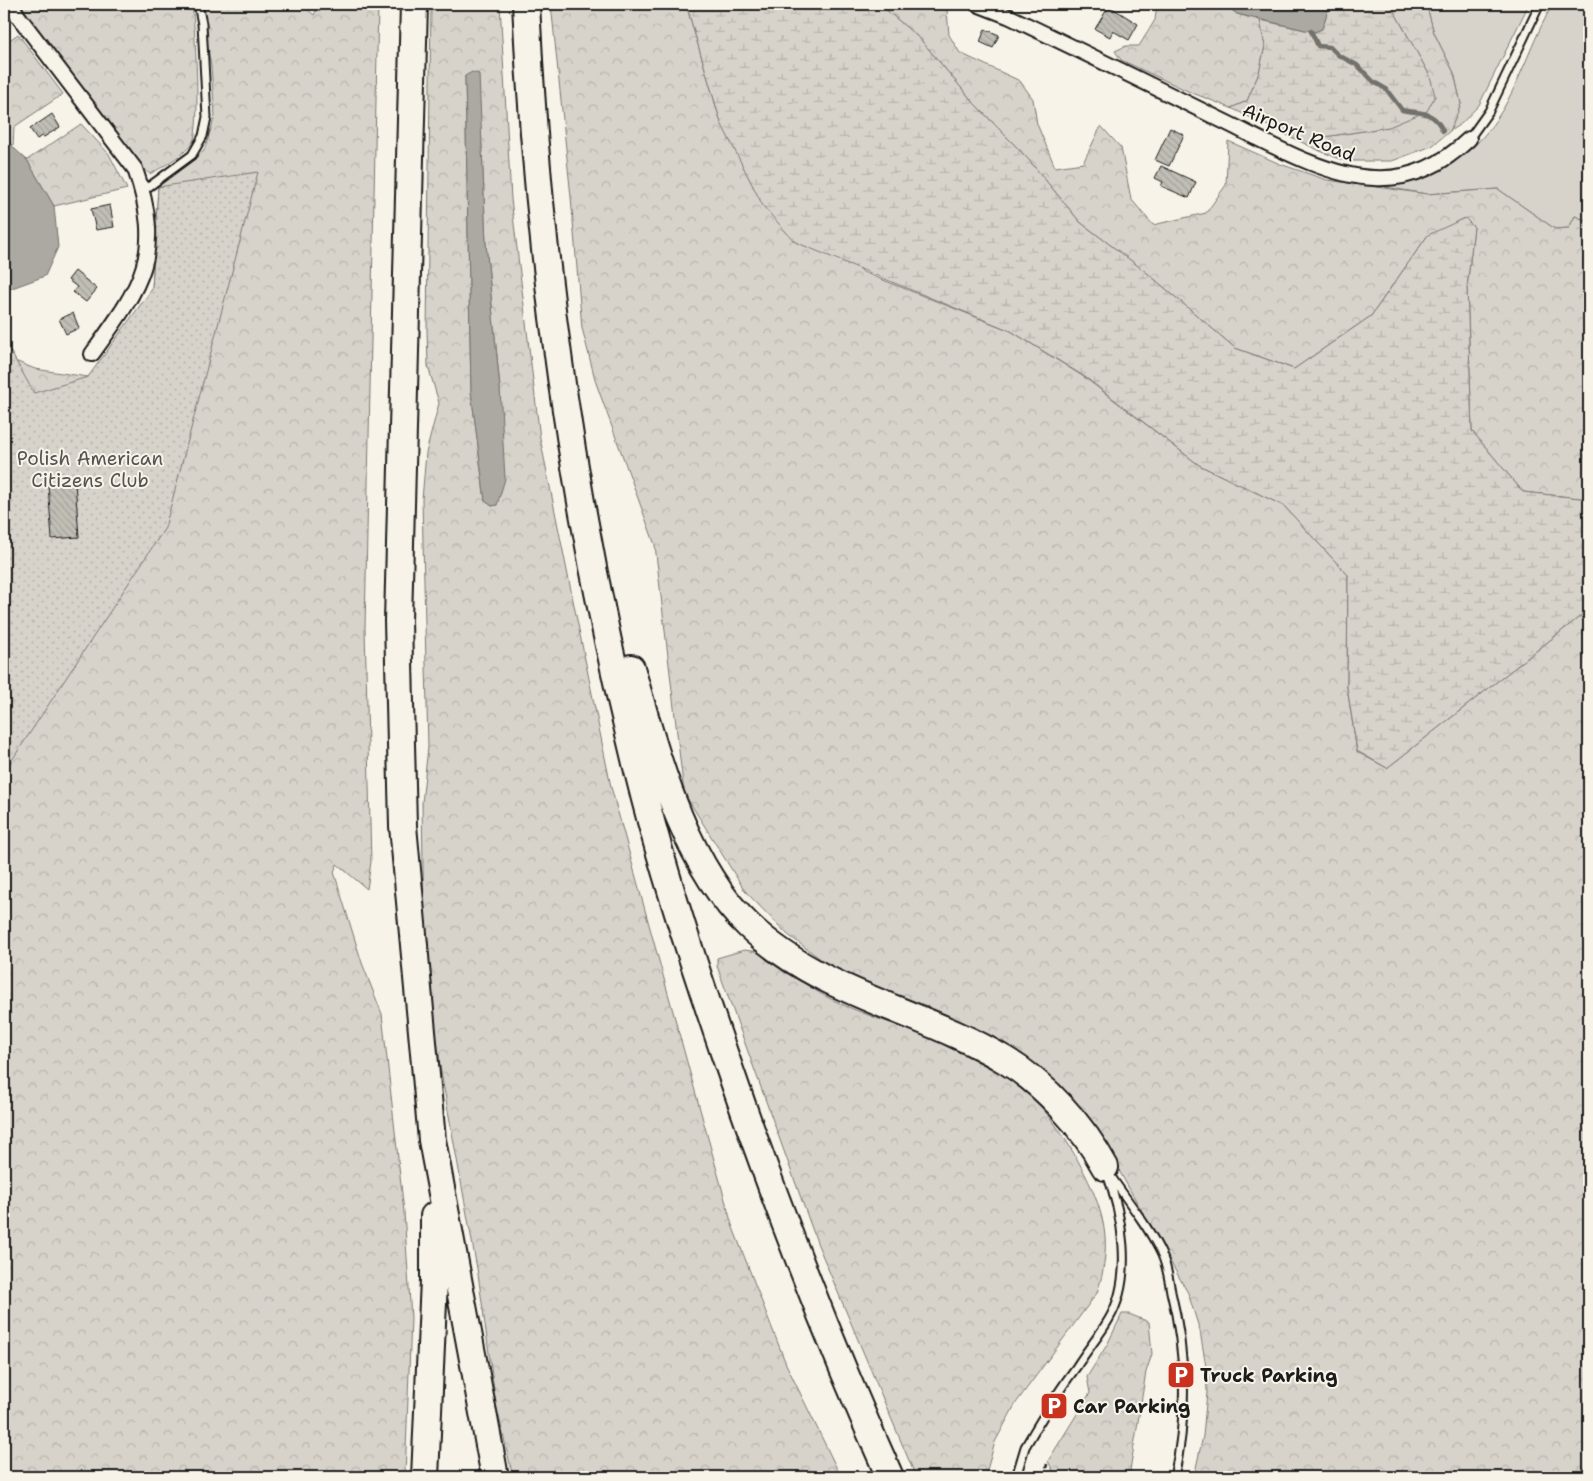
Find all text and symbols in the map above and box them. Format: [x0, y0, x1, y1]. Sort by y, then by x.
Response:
street label: Airport Road [1239, 97, 1359, 167]
park label: Polish American Citizens Club [17, 446, 163, 493]
parking icon: Truck Parking [1166, 1360, 1196, 1390]
place label: Truck Parking [1200, 1363, 1338, 1388]
parking icon: Car Parking [1039, 1391, 1069, 1421]
place label: Car Parking [1073, 1394, 1190, 1419]

